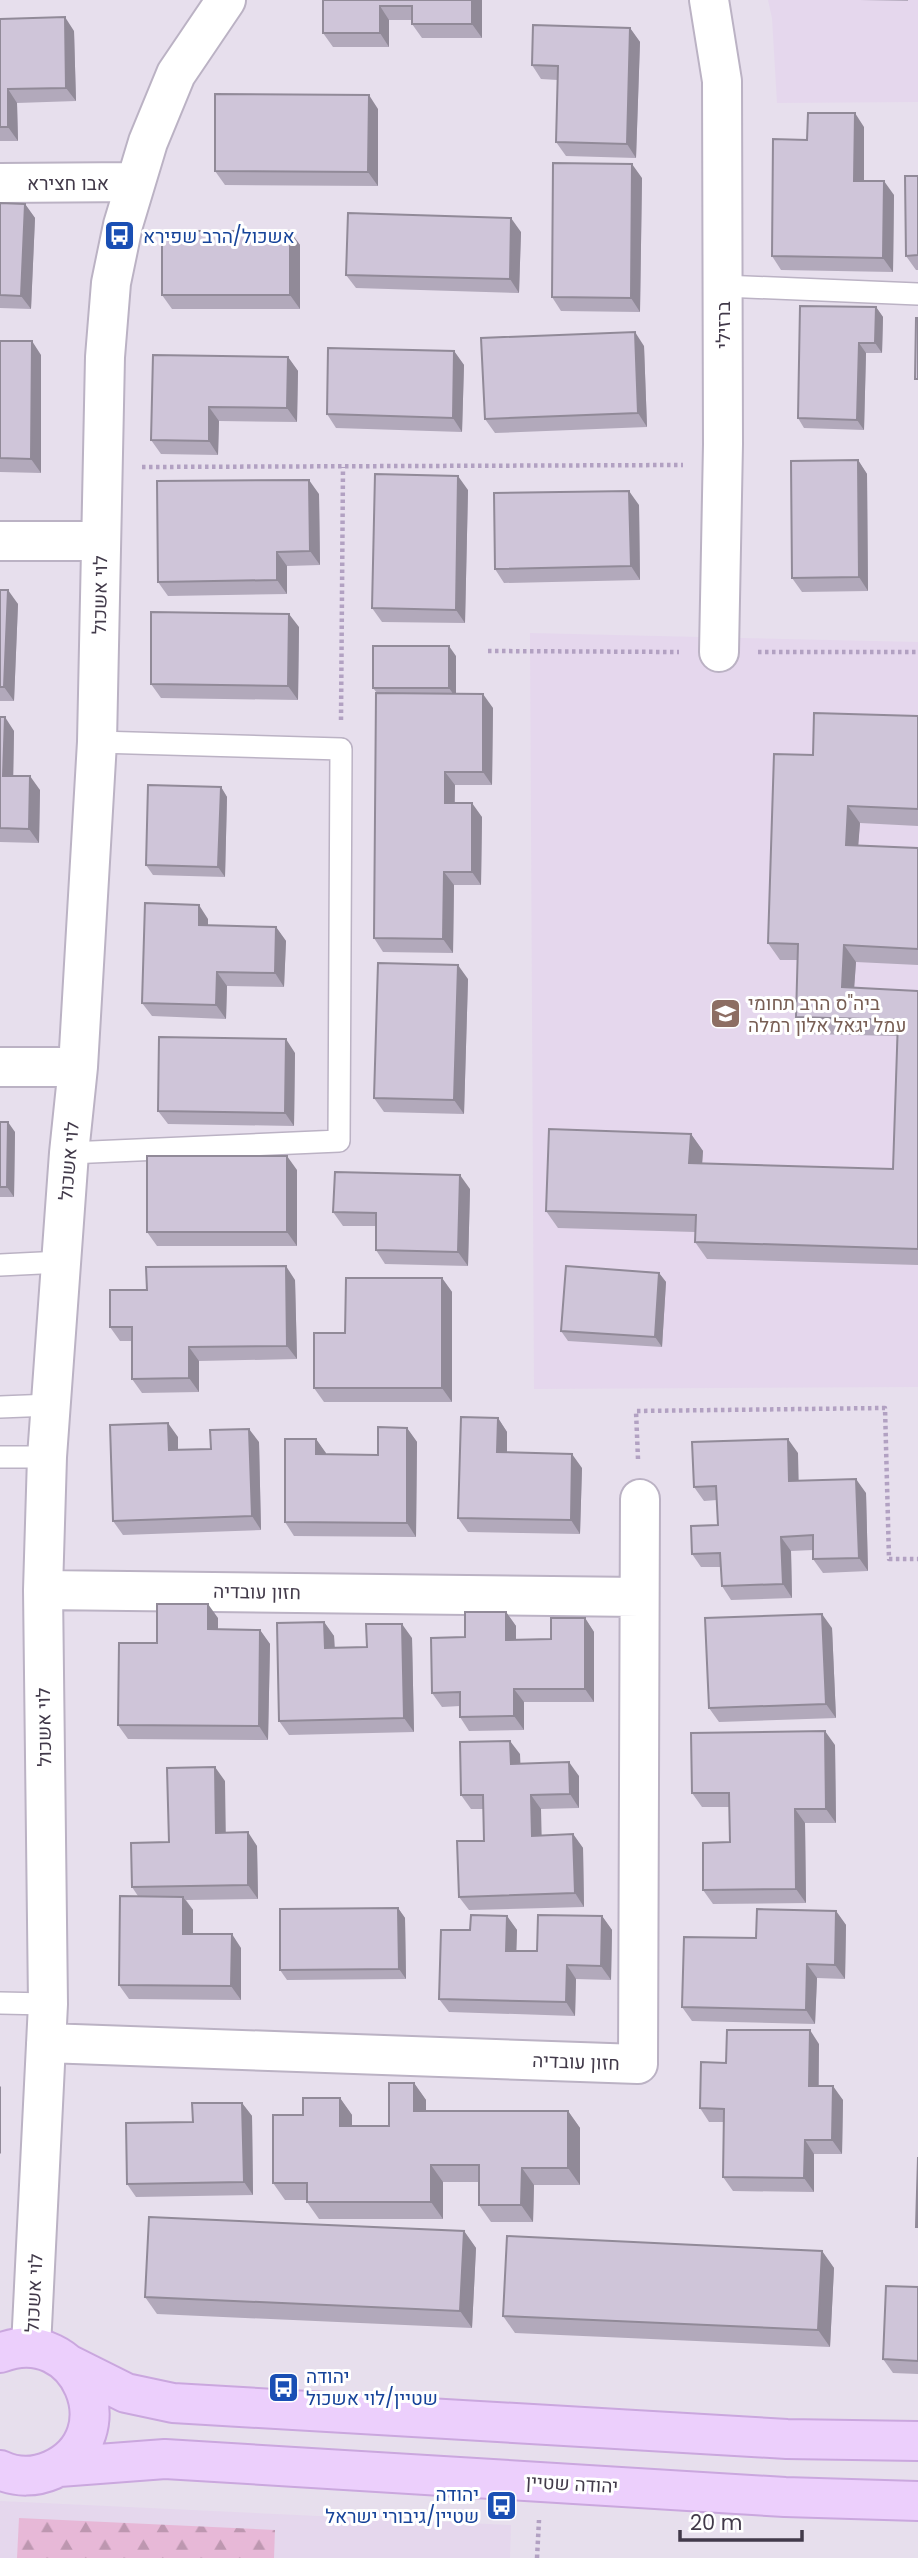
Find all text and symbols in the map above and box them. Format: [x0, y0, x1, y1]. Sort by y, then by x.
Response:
street label: אבו חצירא [27, 170, 109, 197]
bus stop icon: אשכול/הרב שפירא [103, 219, 137, 253]
place label: אשכול/הרב שפירא [143, 223, 295, 250]
street label: ברזילי [710, 301, 737, 349]
street label: לוי אשכול [86, 555, 114, 635]
place label: ביה"ס הרב תחומי עמל יגאל אלון רמלה [748, 990, 906, 1039]
school or university icon: ביה"ס הרב תחומי עמל יגאל אלון רמלה [708, 997, 742, 1031]
street label: לוי אשכול [52, 1120, 86, 1202]
street label: חזון עובדיה [213, 1578, 301, 1606]
street label: לוי אשכול [30, 1687, 58, 1767]
street label: חזון עובדיה [532, 2047, 620, 2077]
street label: לוי אשכול [18, 2253, 50, 2333]
place label: יהודה שטיין/לוי אשכול [306, 2363, 438, 2412]
bus stop icon: יהודה שטיין/לוי אשכול [266, 2370, 300, 2404]
street label: יהודה שטיין [525, 2468, 619, 2500]
place label: יהודה שטיין/גיבורי ישראל [325, 2481, 479, 2530]
bus stop icon: יהודה שטיין/גיבורי ישראל [485, 2488, 519, 2522]
scale bar [680, 2498, 802, 2542]
text: 20 m [690, 2508, 743, 2537]

